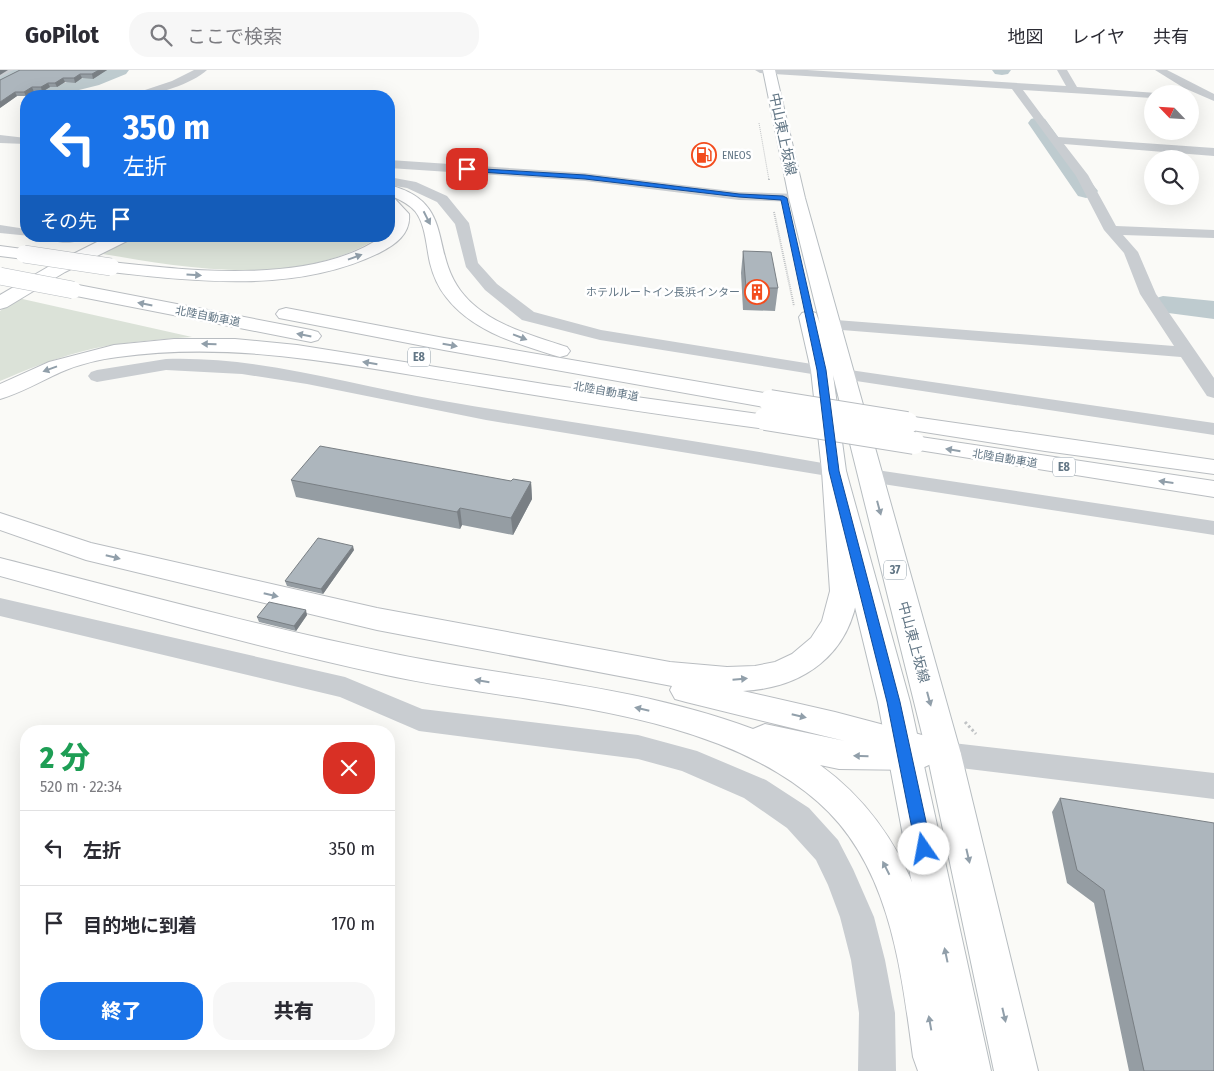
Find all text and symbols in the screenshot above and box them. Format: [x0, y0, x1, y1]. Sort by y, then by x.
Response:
search box [129, 12, 479, 57]
text: GoPilot [25, 21, 99, 49]
icon: search [147, 21, 175, 49]
text: ここで検索 [187, 25, 282, 48]
text: 地図 [1008, 26, 1044, 48]
text: レイヤ [1072, 26, 1125, 48]
text: 共有 [1153, 26, 1189, 48]
north arrow [1144, 85, 1199, 140]
map controls [1144, 85, 1199, 205]
street label: 中山東上坂線 [765, 91, 800, 177]
text: 350 m [123, 106, 210, 148]
icon: left [40, 110, 105, 175]
fuel station icon: ENEOS [691, 142, 717, 168]
pin [446, 148, 488, 190]
place label: ENEOS [722, 149, 752, 162]
button: search [1144, 150, 1199, 205]
text: 左折 [123, 153, 167, 180]
icon: arrive [453, 155, 481, 183]
icon: arrive [107, 205, 135, 233]
text: その先 [40, 210, 97, 233]
one-way arrow [423, 211, 431, 225]
one-way arrow [348, 253, 363, 261]
one-way arrow [187, 271, 203, 279]
building icon: ホテルルートイン長浜インター [744, 279, 770, 305]
place label: ホテルルートイン長浜インター [586, 286, 740, 299]
one-way arrow [136, 299, 152, 307]
street label: 北陸自動車道 [174, 304, 242, 329]
one-way arrow [296, 331, 312, 339]
one-way arrow [513, 333, 528, 341]
one-way arrow [201, 340, 217, 348]
one-way arrow [442, 342, 458, 350]
road number: E8 [408, 348, 430, 366]
one-way arrow [362, 358, 378, 366]
one-way arrow [42, 366, 57, 373]
street label: 北陸自動車道 [572, 379, 640, 404]
one-way arrow [945, 445, 961, 453]
street label: 北陸自動車道 [971, 447, 1039, 470]
road number: E8 [1053, 458, 1075, 477]
one-way arrow [1157, 478, 1173, 486]
one-way arrow [875, 500, 883, 515]
one-way arrow [106, 553, 121, 561]
road number: 37 [884, 560, 906, 580]
one-way arrow [264, 591, 279, 599]
street label: 中山東上坂線 [894, 599, 933, 685]
one-way arrow [733, 675, 749, 683]
one-way arrow [474, 677, 490, 685]
one-way arrow [926, 691, 934, 706]
one-way arrow [635, 705, 650, 713]
one-way arrow [792, 712, 807, 720]
text: 2 分 [40, 740, 90, 776]
button: close [323, 742, 375, 794]
one-way arrow [852, 752, 868, 760]
text: 520 m · 22:34 [40, 777, 122, 796]
position arrow [897, 822, 949, 874]
icon: left [40, 834, 68, 862]
text: 350 m [329, 837, 375, 860]
text: 左折 [83, 839, 121, 862]
one-way arrow [964, 849, 972, 864]
one-way arrow [882, 861, 890, 875]
icon: arrive [40, 909, 68, 937]
text: 170 m [331, 912, 375, 935]
text: 目的地に到着 [83, 914, 197, 937]
one-way arrow [941, 946, 949, 962]
button: 終了 [40, 982, 203, 1040]
button: 共有 [213, 982, 375, 1040]
one-way arrow [1000, 1007, 1008, 1022]
one-way arrow [925, 1015, 933, 1031]

